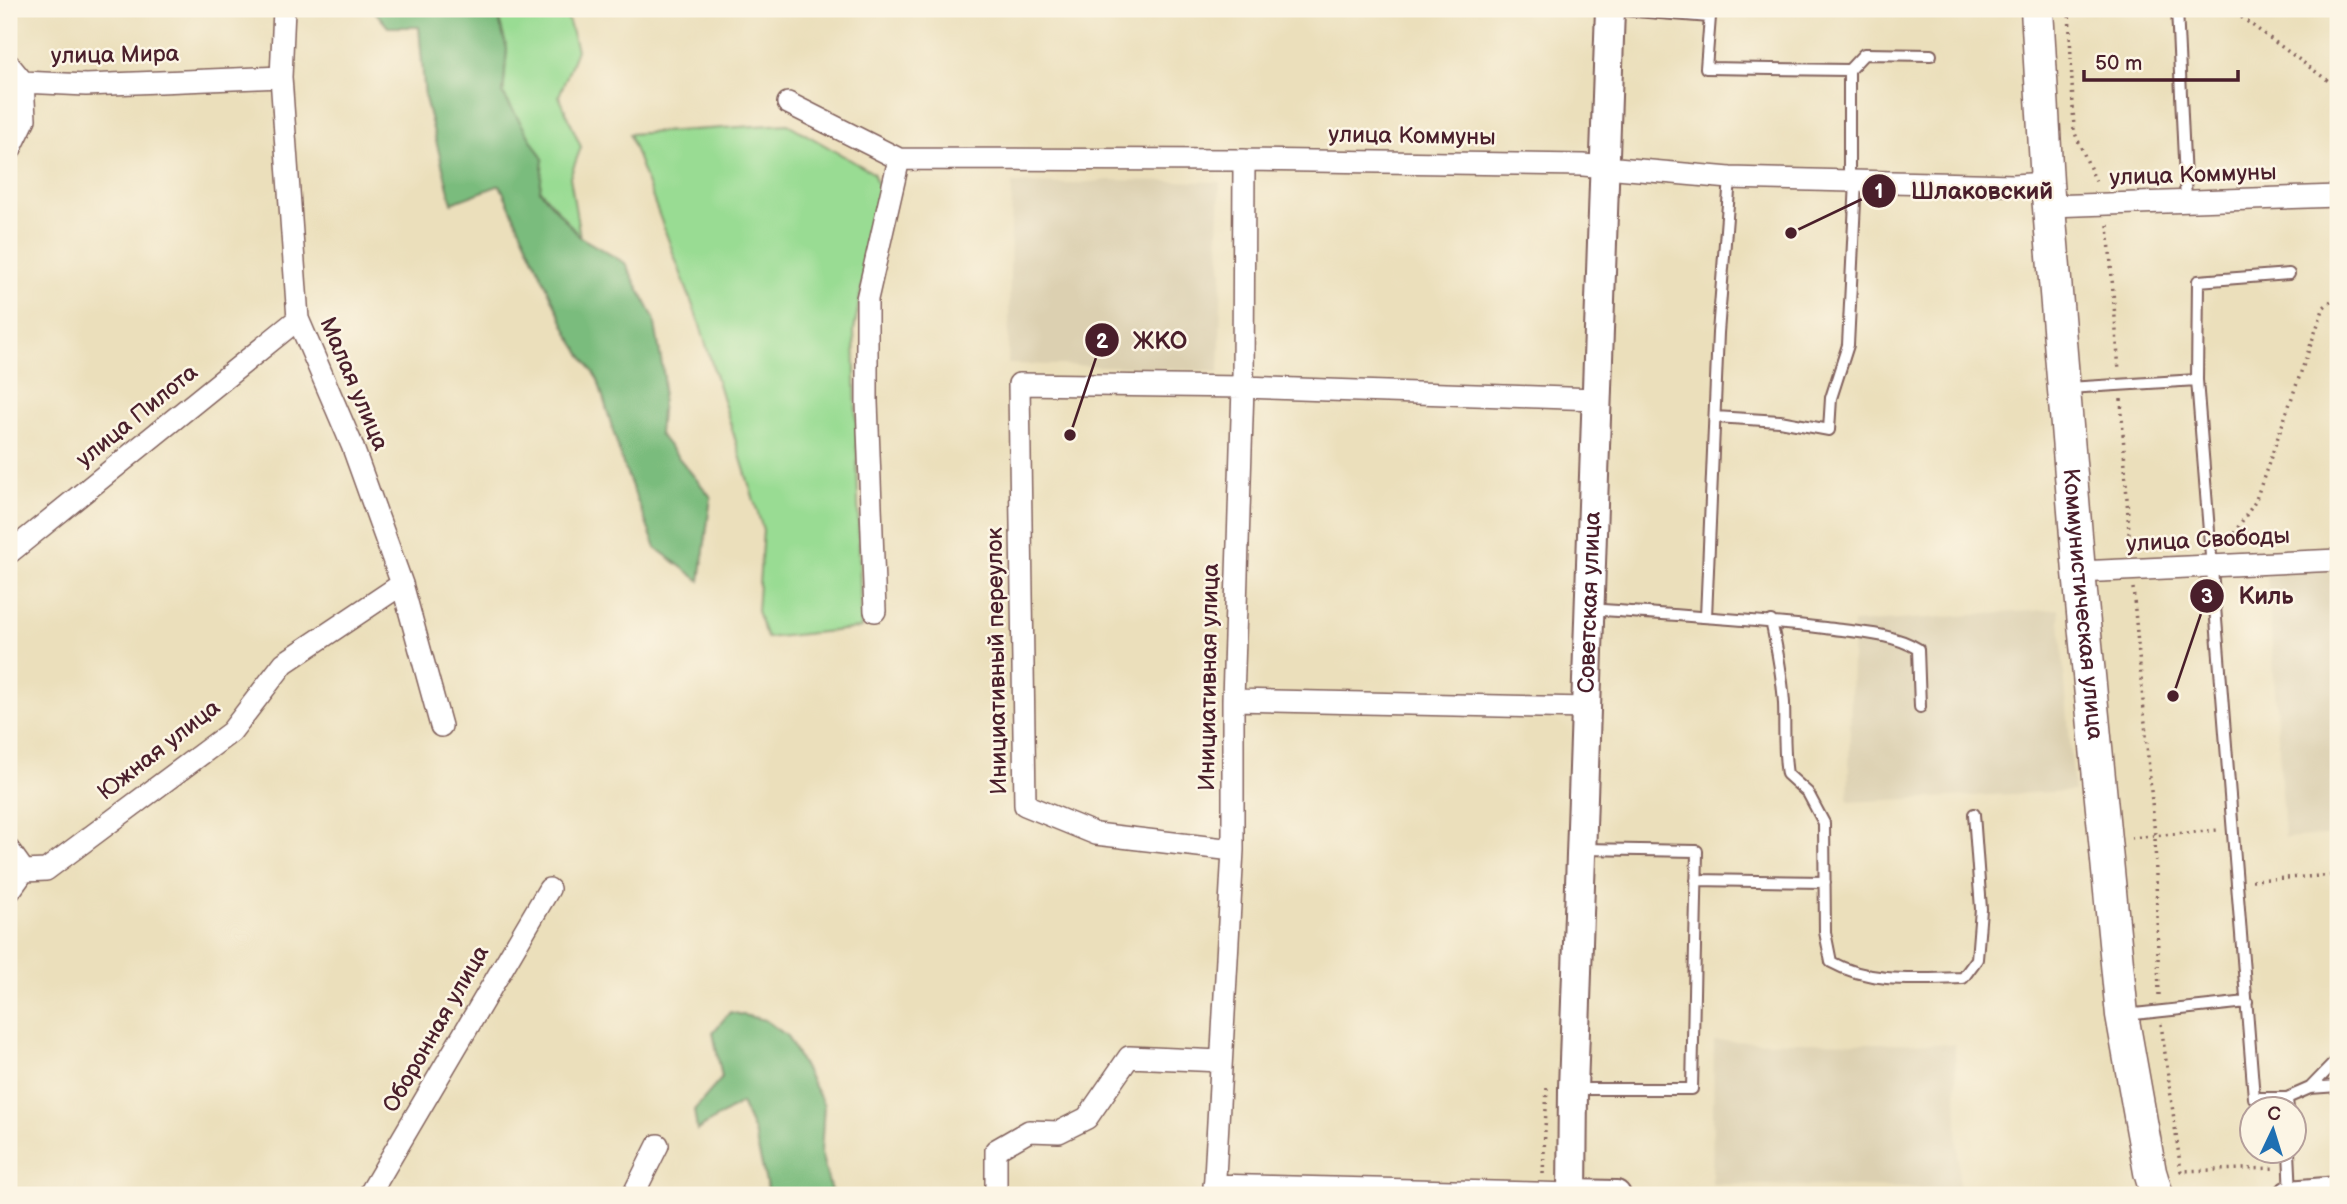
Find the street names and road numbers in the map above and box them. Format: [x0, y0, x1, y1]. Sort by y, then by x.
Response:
street label: улица Мира [51, 40, 180, 70]
street label: улица Коммуны [1328, 121, 1496, 151]
street label: улица Коммуны [2109, 158, 2277, 192]
street label: Малая улица [313, 313, 395, 455]
street label: улица Пилота [71, 358, 204, 474]
street label: Коммунистическая улица [2057, 467, 2109, 742]
street label: Советская улица [1573, 510, 1607, 694]
street label: улица Свободы [2125, 522, 2291, 558]
street label: Инициативный переулок [981, 526, 1013, 795]
street label: Инициативная улица [1193, 563, 1225, 791]
street label: Южная улица [92, 693, 226, 807]
street label: Оборонная улица [377, 940, 495, 1118]

